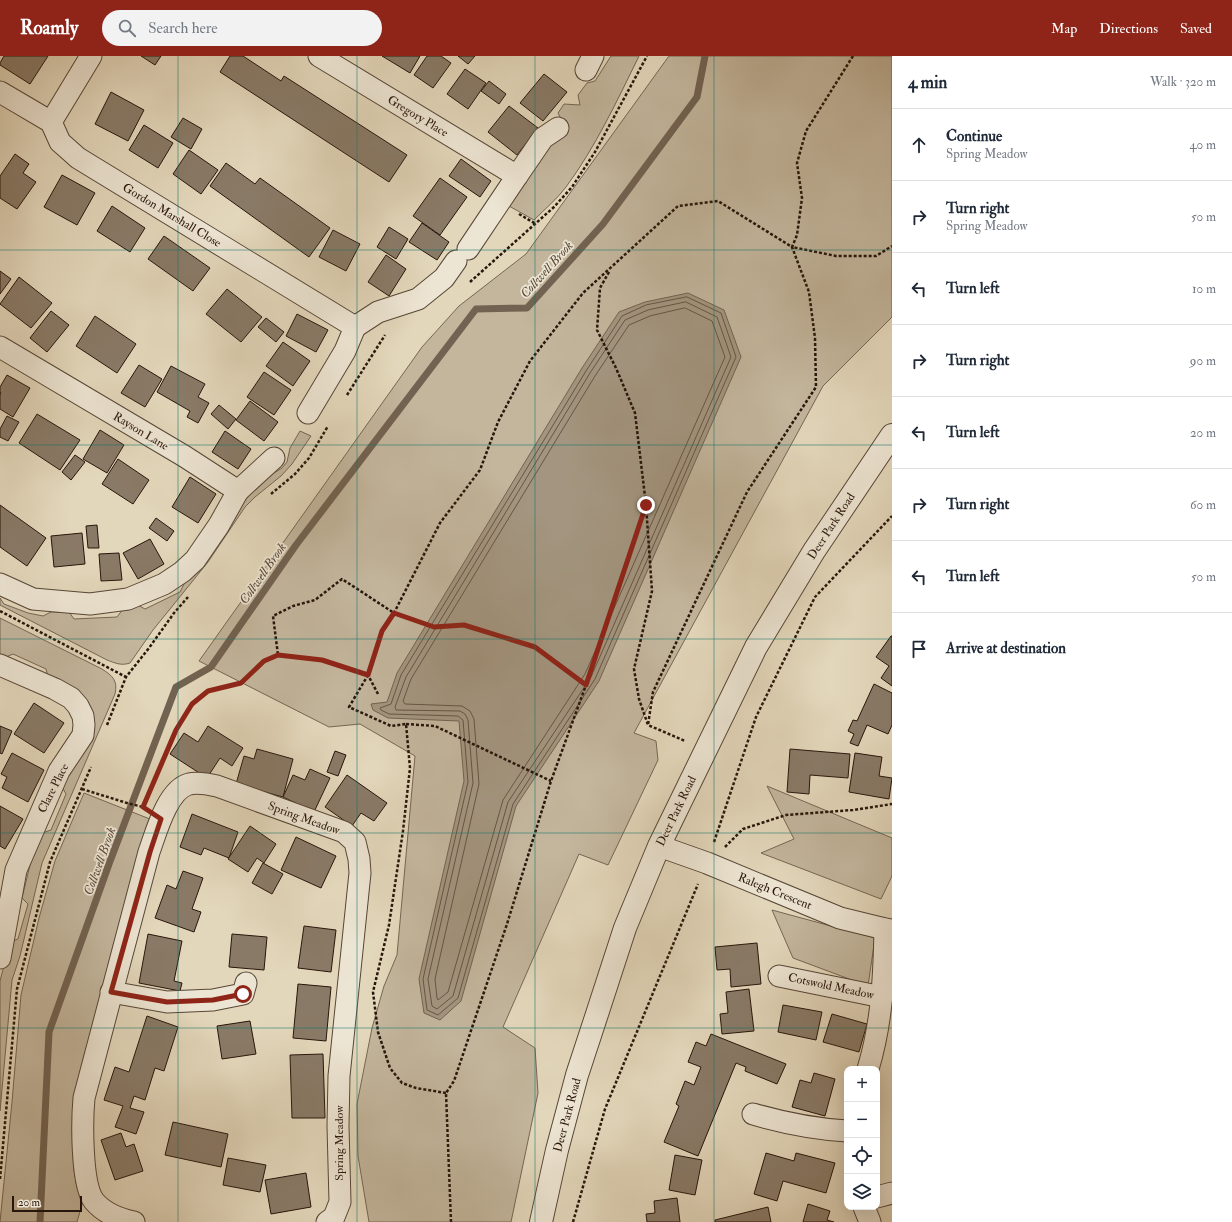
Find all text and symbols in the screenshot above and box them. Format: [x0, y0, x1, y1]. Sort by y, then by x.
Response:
search box [102, 10, 382, 46]
text: Roamly [20, 16, 78, 40]
icon: search [116, 17, 138, 39]
text: Search here [148, 19, 218, 38]
text: Map [1051, 20, 1077, 37]
text: Directions [1099, 20, 1158, 37]
text: Saved [1180, 20, 1212, 37]
text: 4 min [908, 72, 947, 93]
text: Walk · 320 m [1150, 74, 1216, 90]
street label: Gregory Place [385, 92, 451, 140]
text: Continue [946, 127, 1002, 146]
icon: ahead [908, 134, 930, 156]
text: 40 m [1190, 137, 1216, 153]
text: Spring Meadow [946, 146, 1028, 162]
street label: Gordon Marshall Close [120, 180, 224, 251]
text: Turn right [946, 199, 1009, 218]
icon: right [908, 206, 930, 228]
text: 50 m [1191, 209, 1216, 225]
text: Spring Meadow [946, 218, 1028, 234]
water label: Collwell Brook [517, 238, 576, 301]
icon: left [908, 278, 930, 300]
text: Turn left [946, 279, 1000, 298]
text: 10 m [1192, 281, 1216, 297]
icon: right [908, 350, 930, 372]
text: Turn right [946, 351, 1009, 370]
text: 90 m [1190, 353, 1216, 369]
street label: Rayson Lane [110, 409, 171, 454]
icon: left [908, 422, 930, 444]
text: Turn left [946, 423, 1000, 442]
text: 20 m [1190, 425, 1216, 441]
street label: Deer Park Road [804, 490, 859, 562]
icon: right [908, 494, 930, 516]
text: Turn right [946, 495, 1009, 514]
route end [637, 496, 655, 514]
text: 60 m [1190, 497, 1216, 513]
water label: Collwell Brook [236, 540, 290, 607]
icon: left [908, 566, 930, 588]
text: Turn left [946, 567, 1000, 586]
text: 50 m [1191, 569, 1216, 585]
icon: arrive [908, 638, 930, 660]
text: Arrive at destination [946, 639, 1066, 658]
street label: Clare Place [35, 761, 72, 816]
street label: Deer Park Road [653, 774, 700, 849]
street label: Spring Meadow [266, 799, 342, 839]
water label: Collwell Brook [80, 825, 120, 897]
street label: Ralegh Crescent [736, 870, 814, 913]
street label: Cotswold Meadow [787, 970, 876, 1003]
route start [234, 985, 252, 1003]
map controls [844, 1066, 880, 1210]
button: + [844, 1066, 880, 1102]
street label: Deer Park Road [550, 1076, 585, 1154]
button: − [844, 1102, 880, 1138]
street label: Spring Meadow [332, 1105, 347, 1181]
button: locate [844, 1138, 880, 1174]
button: layers [844, 1174, 880, 1210]
scale bar [12, 1194, 82, 1213]
text: 20 m [18, 1196, 40, 1209]

